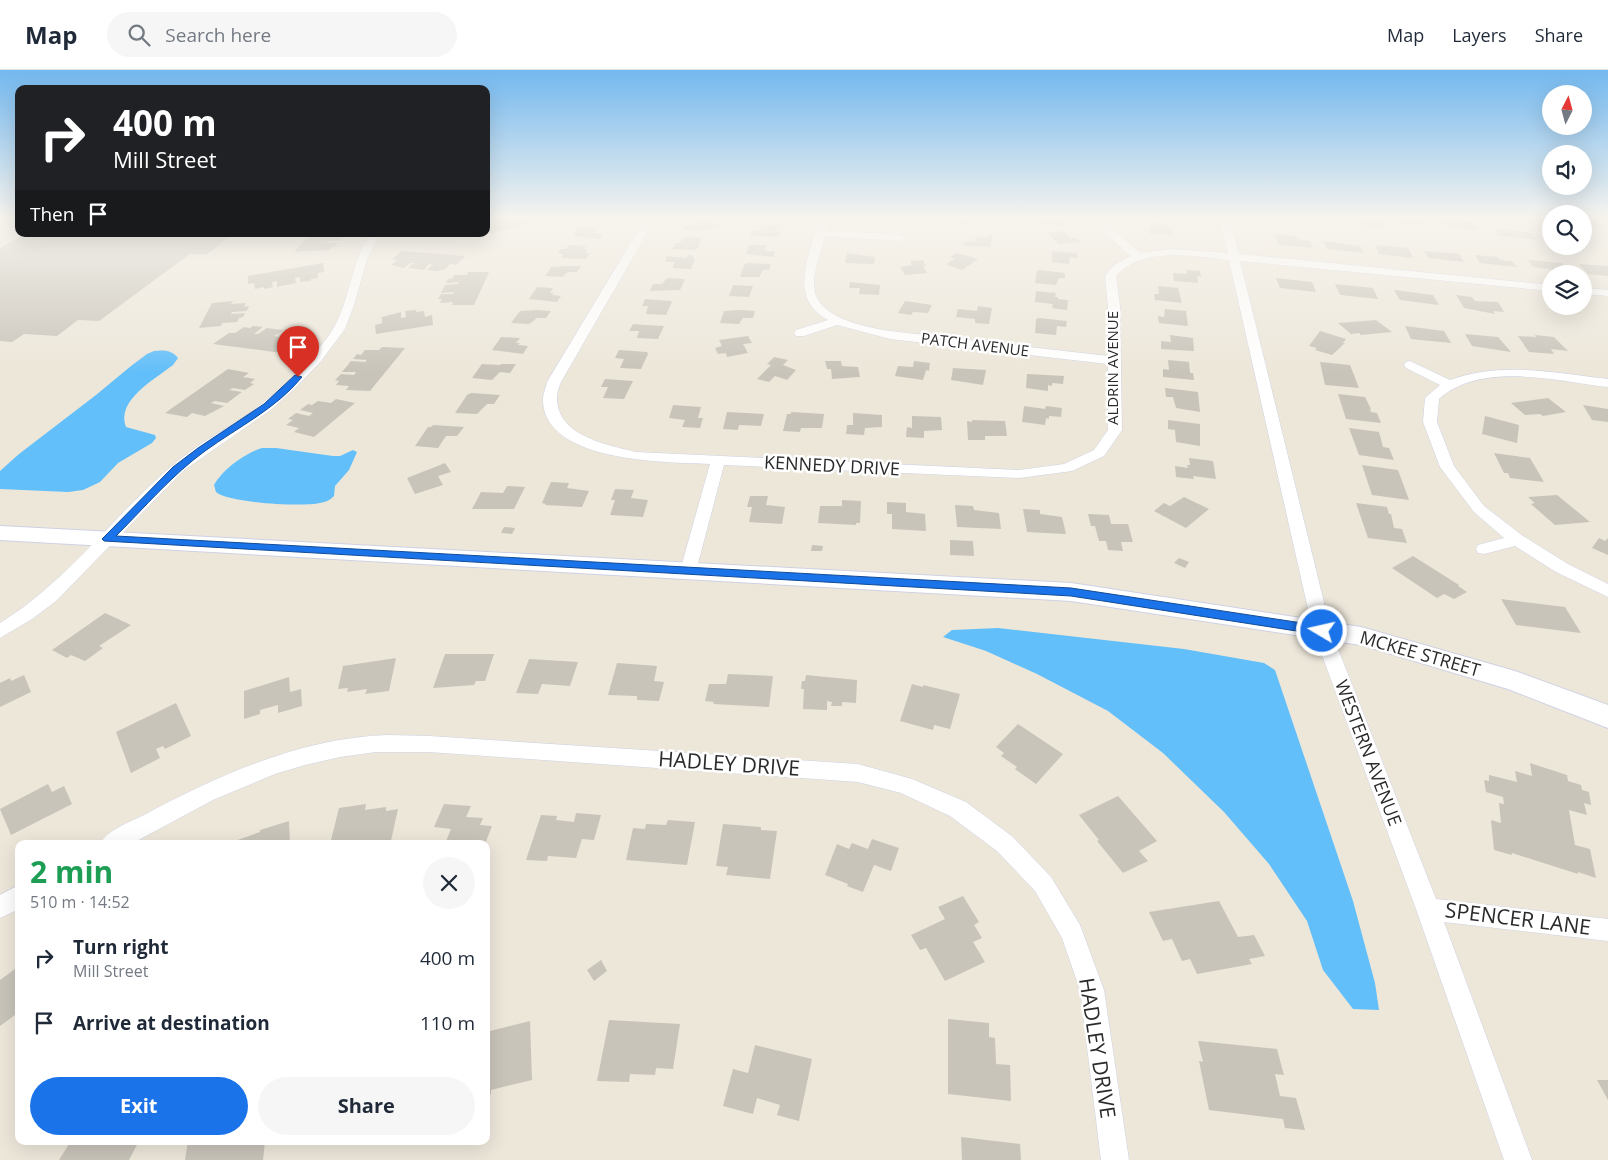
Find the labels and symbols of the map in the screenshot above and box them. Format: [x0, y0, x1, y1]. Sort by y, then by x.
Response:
north arrow [1542, 85, 1592, 135]
street label: ALDRIN AVENUE [1102, 311, 1122, 425]
pin [277, 326, 319, 377]
street label: PATCH AVENUE [920, 327, 1030, 361]
street label: KENNEDY DRIVE [764, 449, 901, 481]
position arrow [1295, 604, 1347, 656]
street label: MCKEE STREET [1357, 624, 1483, 682]
street label: WESTERN AVENUE [1330, 676, 1408, 829]
street label: HADLEY DRIVE [657, 744, 801, 782]
street label: SPENCER LANE [1444, 895, 1593, 941]
street label: HADLEY DRIVE [1073, 975, 1123, 1120]

